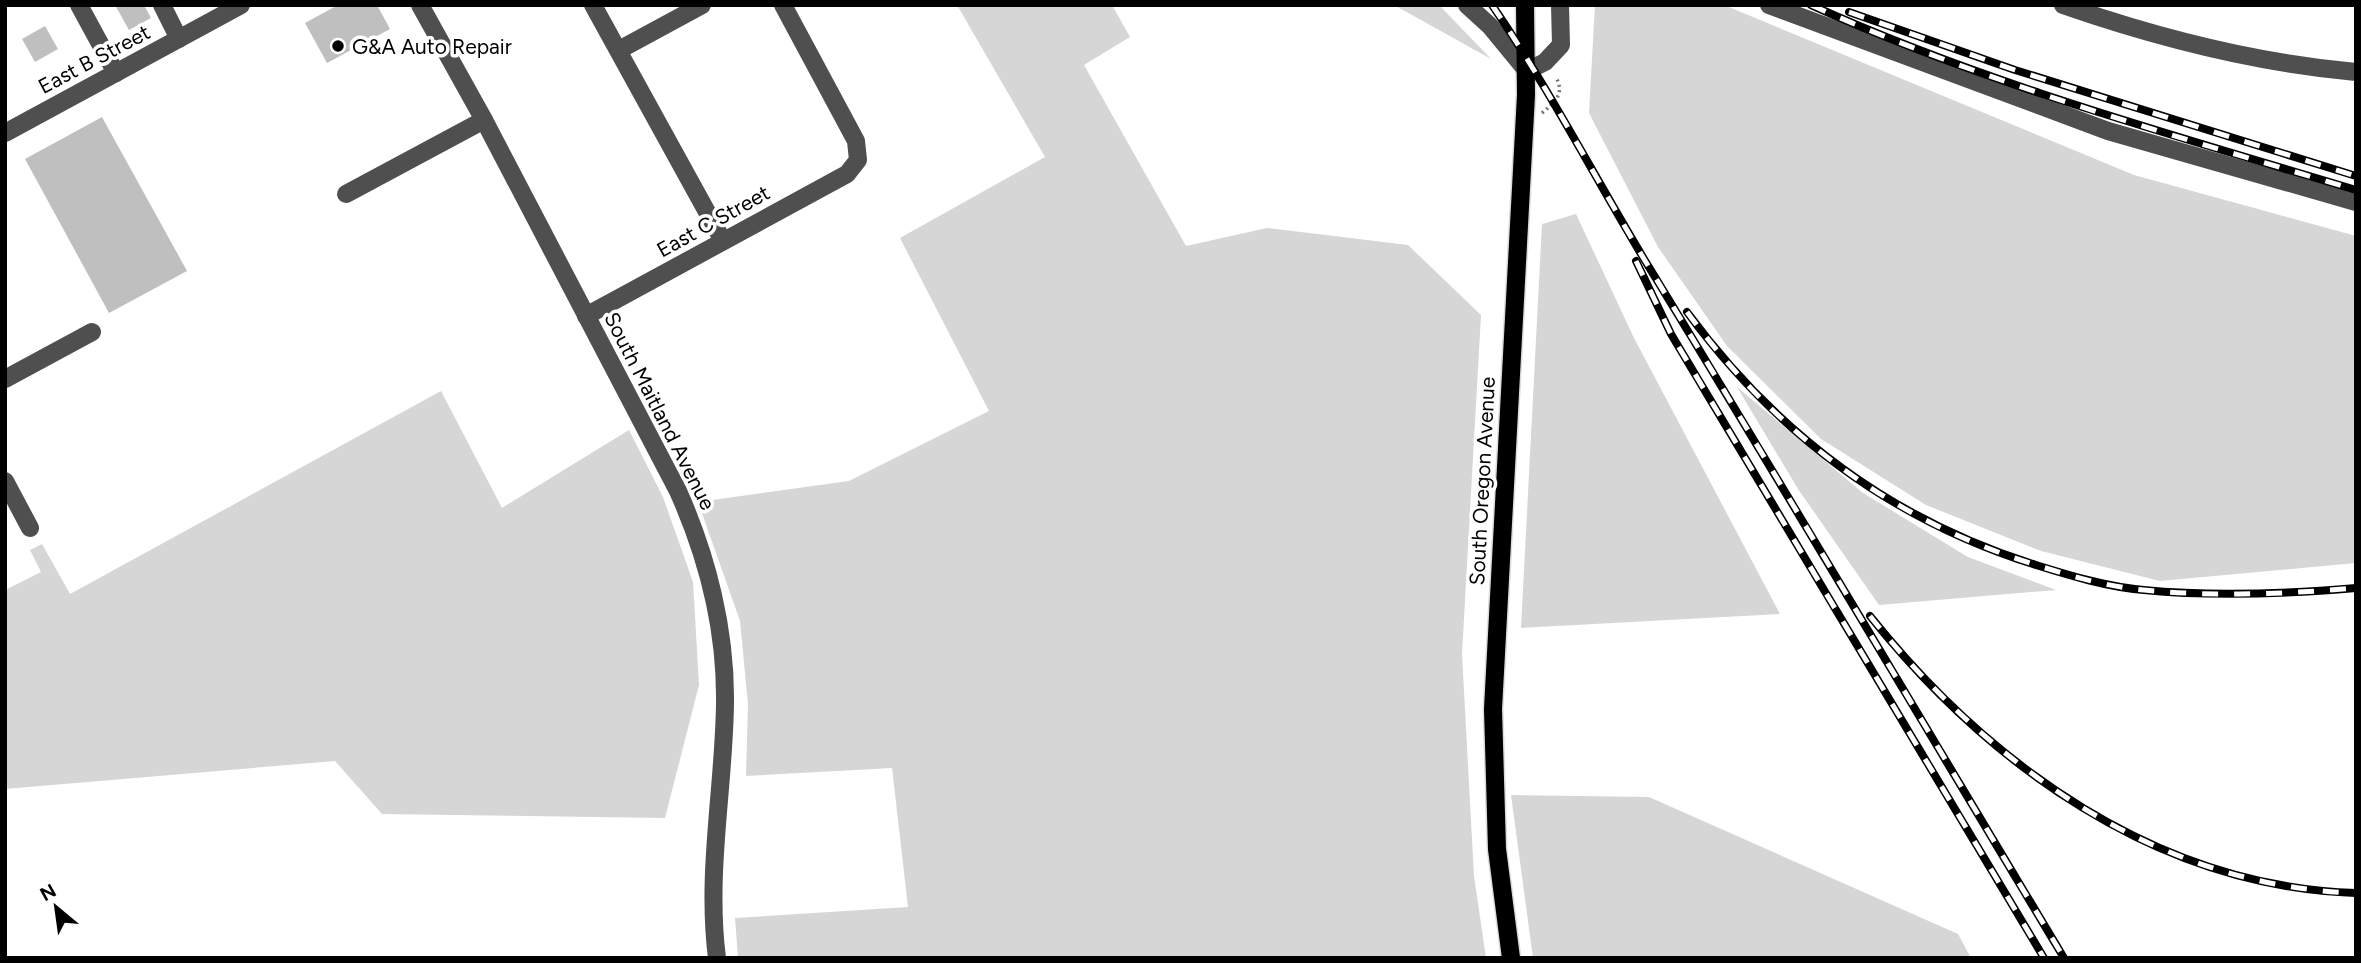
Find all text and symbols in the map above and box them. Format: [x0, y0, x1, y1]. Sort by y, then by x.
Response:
street label: East B Street [34, 19, 154, 99]
place label: G&A Auto Repair [352, 34, 512, 59]
marker: G&A Auto Repair [330, 38, 346, 54]
street label: East C Street [652, 180, 774, 262]
street label: South Maitland Avenue [599, 308, 721, 514]
street label: South Oregon Avenue [1464, 376, 1500, 586]
north arrow [21, 872, 91, 942]
text: N [36, 879, 60, 906]

